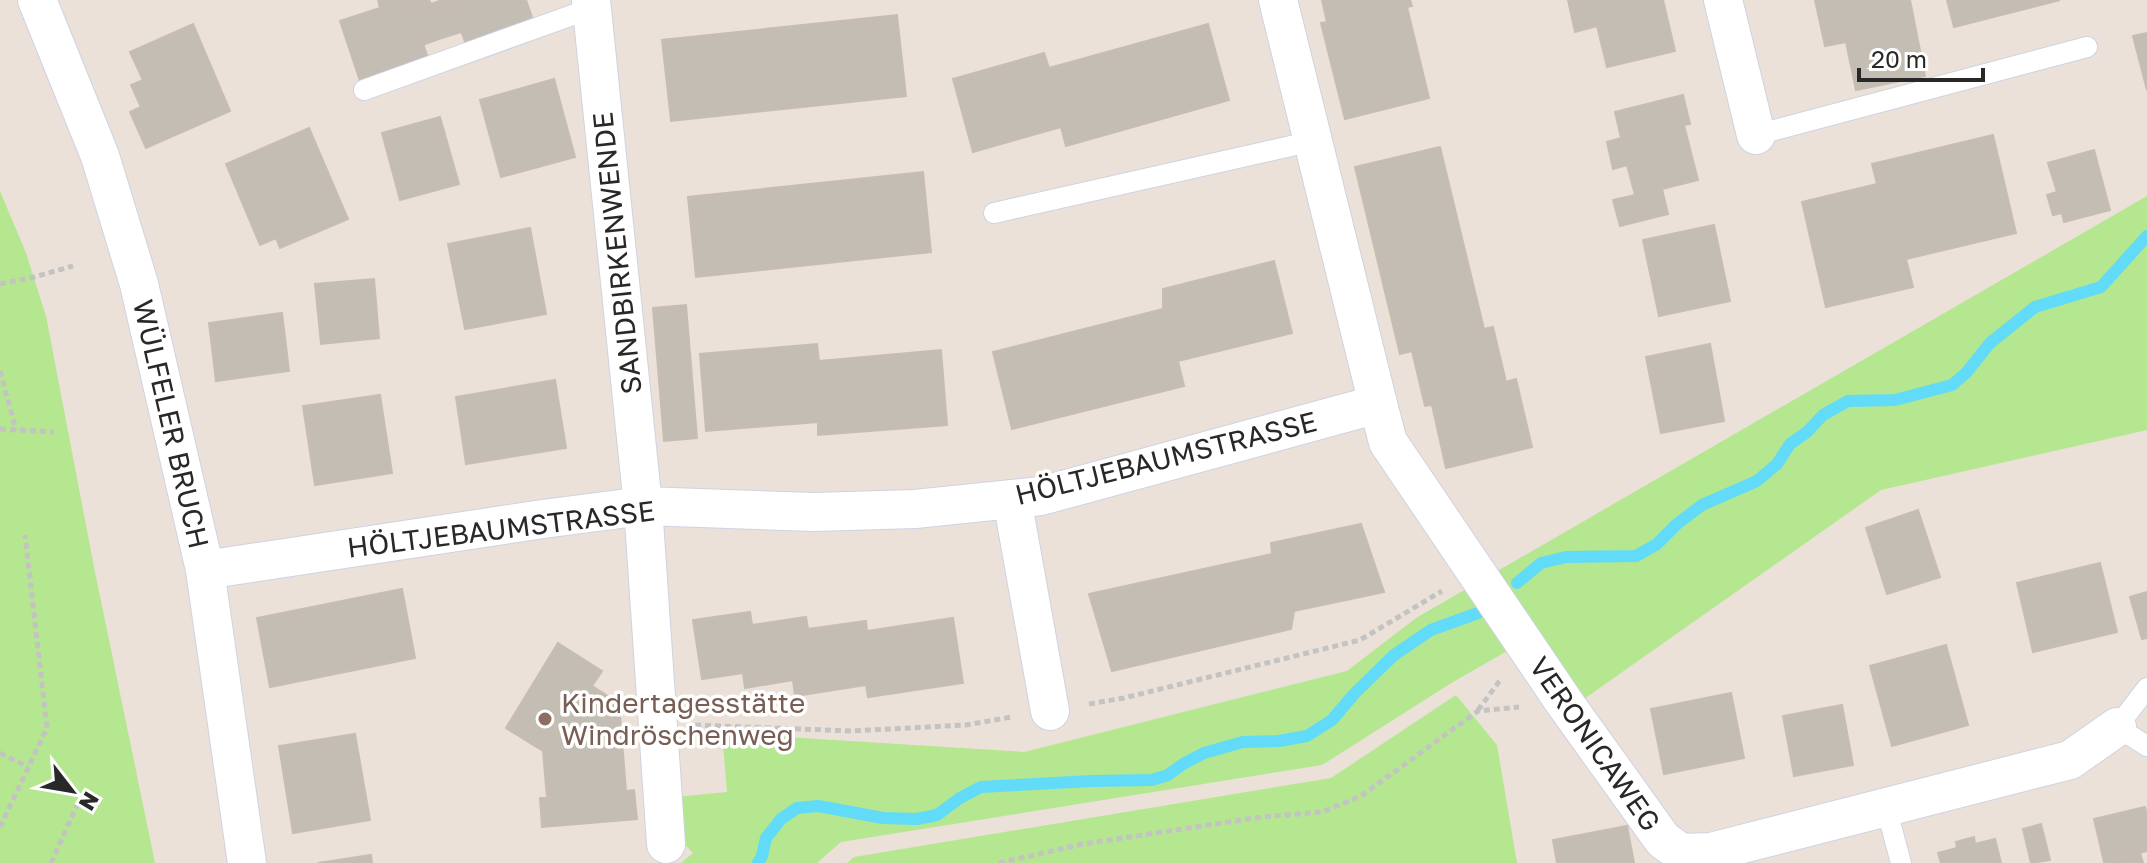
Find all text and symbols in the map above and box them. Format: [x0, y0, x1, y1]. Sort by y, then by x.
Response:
scale bar [1859, 32, 1983, 82]
text: 20 m [1871, 44, 1927, 73]
street label: SANDBIRKENWENDE [585, 110, 648, 396]
street label: WÜLFELER BRUCH [127, 296, 216, 552]
street label: HÖLTJEBAUMSTRASSE [1012, 404, 1320, 511]
street label: HÖLTJEBAUMSTRASSE [345, 493, 657, 564]
street label: VERONICAWEG [1523, 650, 1668, 837]
place label: Kindertagesstätte Windröschenweg [561, 686, 805, 751]
marker: Kindertagesstätte Windröschenweg [536, 710, 554, 728]
north arrow [32, 751, 112, 831]
text: N [74, 787, 105, 816]

